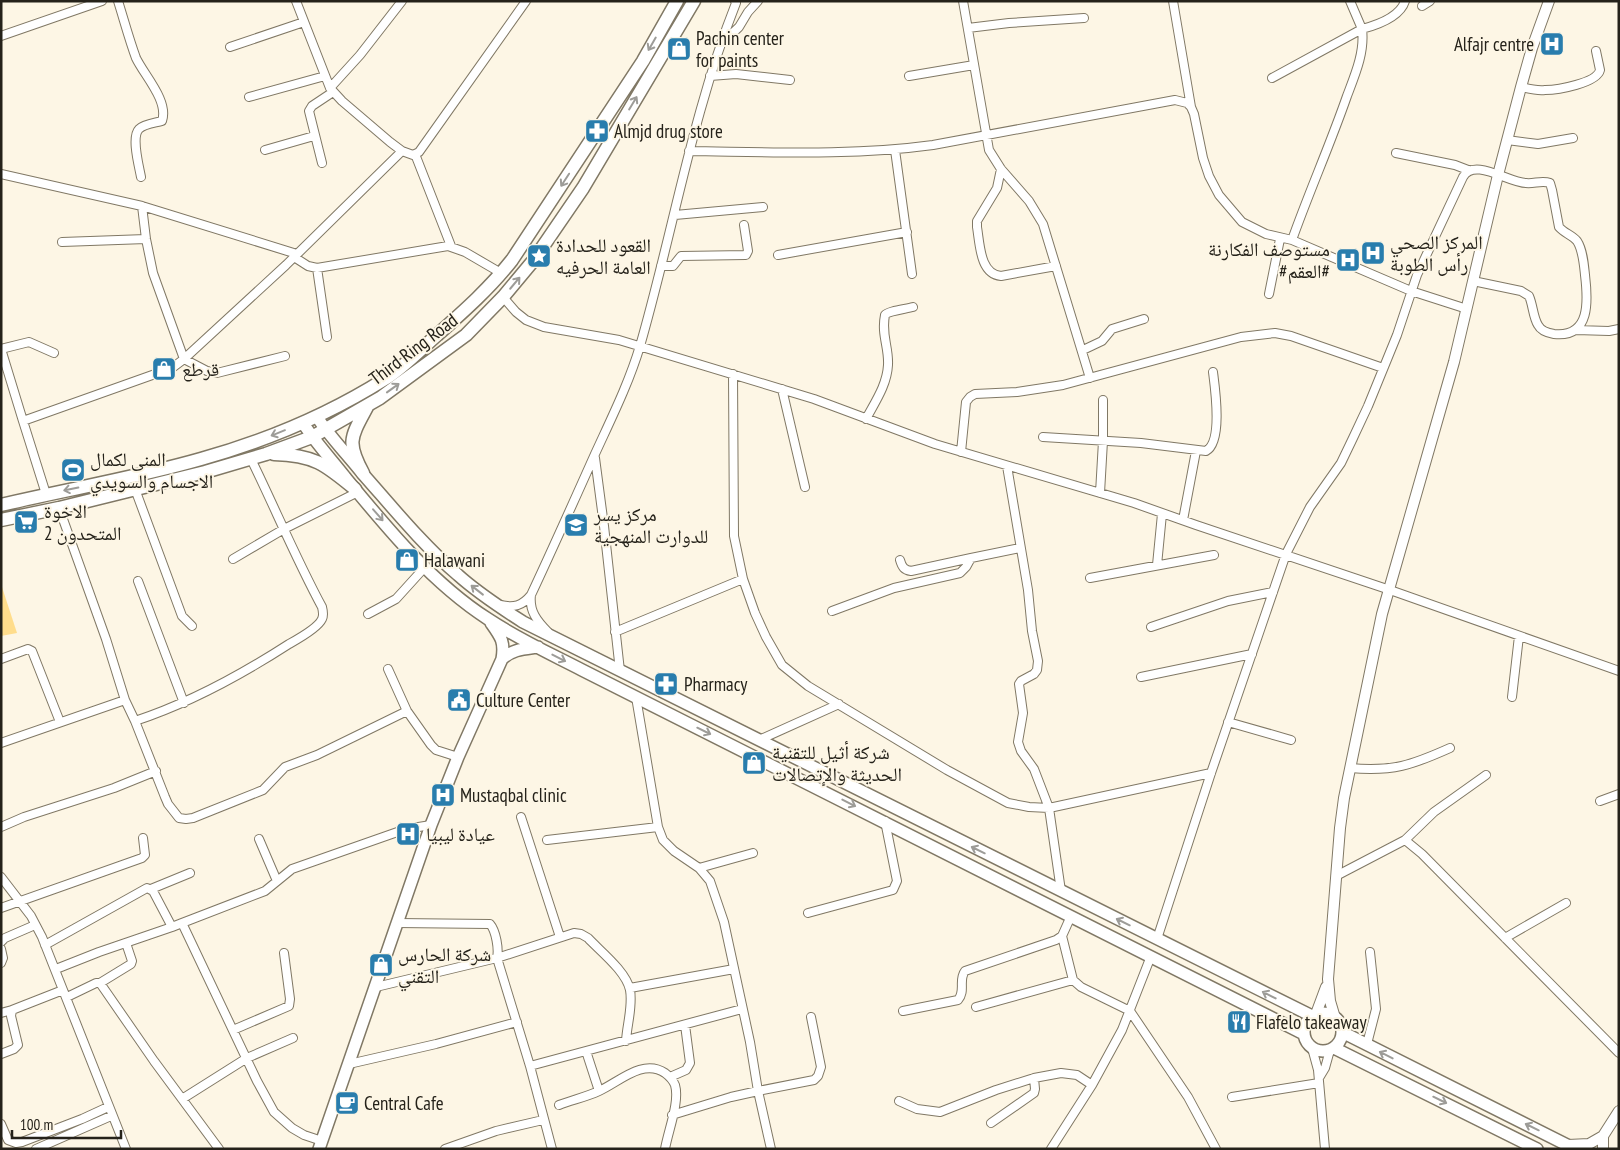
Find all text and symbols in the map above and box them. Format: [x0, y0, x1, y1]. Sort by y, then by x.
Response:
place label: Pachin center for paints [696, 26, 785, 72]
hospital icon: Alfajr centre [1539, 31, 1565, 57]
place label: Alfajr centre [1454, 32, 1534, 56]
one-way arrow [647, 36, 657, 50]
shop icon: Pachin center for paints [666, 36, 692, 62]
one-way arrow [629, 97, 639, 111]
pharmacy icon: Almjd drug store [584, 118, 610, 144]
place label: Almjd drug store [614, 119, 723, 143]
one-way arrow [560, 173, 570, 187]
place label: المركز الصحي رأس الطوبة [1390, 230, 1483, 276]
place label: القعود للحدادة العامة الحرفيه [556, 233, 651, 279]
place label: مستوصف الفكارنة #العقم# [1208, 237, 1330, 284]
hospital icon: المركز الصحي رأس الطوبة [1360, 240, 1386, 266]
place icon: القعود للحدادة العامة الحرفيه [526, 243, 552, 269]
hospital icon: مستوصف الفكارنة #العقم# [1335, 247, 1361, 273]
one-way arrow [510, 276, 521, 289]
street label: Third Ring Road [364, 308, 462, 390]
shop icon: قرطع [151, 356, 177, 382]
place label: قرطع [182, 357, 219, 382]
one-way arrow [386, 383, 400, 393]
one-way arrow [271, 429, 286, 438]
place label: المنى لكمال الاجسام والسويدي [90, 447, 213, 497]
sports icon: المنى لكمال الاجسام والسويدي [60, 457, 86, 483]
one-way arrow [64, 485, 80, 495]
place label: الاخوة المتحدون 2 [44, 499, 122, 545]
place label: مركز يسر للدوارت المنهجية [593, 502, 708, 548]
supermarket icon: الاخوة المتحدون 2 [13, 509, 39, 535]
one-way arrow [372, 509, 383, 522]
school or university icon: مركز يسر للدوارت المنهجية [563, 512, 589, 538]
shop icon: Halawani [394, 547, 420, 573]
place label: Halawani [424, 548, 485, 572]
one-way arrow [471, 584, 484, 595]
one-way arrow [551, 653, 565, 663]
pharmacy icon: Pharmacy [653, 671, 679, 697]
place label: Pharmacy [684, 672, 748, 696]
public building icon: Culture Center [446, 687, 472, 713]
place label: Culture Center [476, 688, 571, 712]
one-way arrow [696, 726, 711, 736]
place label: شركة أثيل للتقنية الحديثة والإتصالات [772, 740, 902, 787]
shop icon: شركة أثيل للتقنية الحديثة والإتصالات [741, 750, 767, 776]
hospital icon: Mustaqbal clinic [430, 782, 456, 808]
place label: Mustaqbal clinic [460, 783, 567, 807]
one-way arrow [841, 799, 856, 808]
hospital icon: عيادة ليبيا [395, 821, 421, 847]
place label: عيادة ليبيا [426, 822, 495, 846]
one-way arrow [970, 845, 985, 855]
one-way arrow [1116, 917, 1131, 926]
place label: شركة الحارس التقني [398, 942, 491, 992]
shop icon: شركة الحارس التقني [368, 952, 394, 978]
one-way arrow [1261, 990, 1276, 1000]
restaurant icon: Flafelo takeaway [1226, 1009, 1252, 1035]
place label: Flafelo takeaway [1256, 1010, 1367, 1034]
one-way arrow [1379, 1050, 1394, 1060]
cafe icon: Central Cafe [334, 1090, 360, 1116]
place label: Central Cafe [364, 1091, 444, 1115]
one-way arrow [1432, 1096, 1447, 1105]
scale bar [12, 1108, 121, 1140]
text: 100 m [20, 1115, 53, 1134]
one-way arrow [1525, 1122, 1540, 1132]

